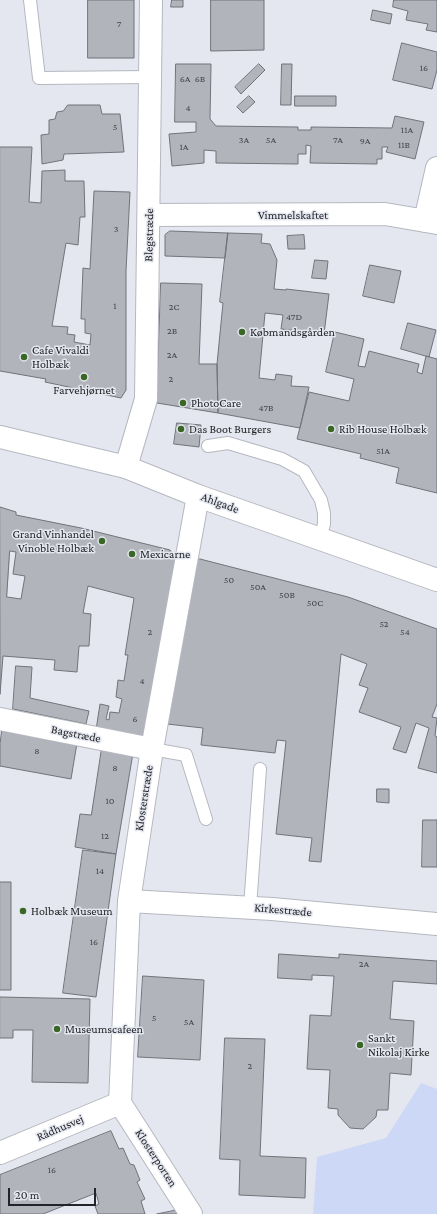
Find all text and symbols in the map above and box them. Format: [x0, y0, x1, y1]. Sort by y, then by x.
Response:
house number: 7 [117, 18, 121, 30]
house number: 16 [420, 62, 428, 74]
house number: 6A [180, 73, 190, 85]
house number: 6B [195, 73, 205, 85]
house number: 4 [185, 102, 191, 114]
house number: 5 [113, 121, 117, 133]
house number: 11A [401, 124, 413, 136]
house number: 3A [239, 134, 249, 146]
house number: 5A [266, 134, 276, 146]
house number: 7A [333, 134, 343, 146]
house number: 9A [360, 135, 370, 147]
house number: 11B [398, 139, 410, 151]
house number: 1A [179, 141, 189, 153]
street label: Blegstræde [141, 208, 157, 262]
street label: Vimmelskaftet [258, 208, 328, 222]
house number: 3 [114, 223, 118, 235]
house number: 1 [113, 300, 117, 312]
house number: 2C [169, 301, 179, 313]
house number: 47D [286, 311, 302, 323]
house number: 2B [167, 325, 177, 337]
place label: Købmandsgården [250, 325, 335, 339]
marker: Købmandsgården [237, 327, 247, 337]
place label: Cafe Vivaldi Holbæk [32, 343, 89, 371]
house number: 2A [167, 349, 177, 361]
marker: Cafe Vivaldi Holbæk [19, 352, 29, 362]
marker: Farvehjørnet [79, 372, 89, 382]
house number: 2 [169, 373, 173, 385]
place label: Farvehjørnet [53, 383, 115, 397]
place label: PhotoCare [191, 396, 241, 410]
marker: PhotoCare [178, 398, 188, 408]
house number: 47B [259, 402, 273, 414]
place label: Das Boot Burgers [189, 422, 271, 436]
place label: Rib House Holbæk [339, 422, 427, 436]
marker: Das Boot Burgers [176, 424, 186, 434]
marker: Rib House Holbæk [326, 424, 336, 434]
house number: 51A [376, 445, 390, 457]
street label: Ahlgade [199, 490, 241, 516]
place label: Grand Vinhandel Vinoble Holbæk [12, 527, 94, 555]
marker: Grand Vinhandel Vinoble Holbæk [97, 536, 107, 546]
place label: Mexicarne [140, 547, 190, 561]
marker: Mexicarne [127, 549, 137, 559]
house number: 50 [224, 574, 234, 586]
house number: 50A [250, 581, 266, 593]
house number: 50B [279, 589, 295, 601]
house number: 50C [307, 597, 323, 609]
house number: 52 [379, 618, 389, 630]
house number: 2 [148, 626, 152, 638]
house number: 54 [400, 626, 410, 638]
house number: 4 [139, 675, 145, 687]
house number: 6 [132, 713, 138, 725]
street label: Bagstræde [50, 722, 102, 746]
house number: 8 [34, 745, 40, 757]
house number: 8 [112, 762, 118, 774]
street label: Klosterstræde [132, 764, 156, 832]
house number: 10 [106, 795, 114, 807]
house number: 12 [101, 830, 109, 842]
house number: 14 [96, 865, 104, 877]
street label: Kirkestræde [254, 900, 312, 920]
place label: Holbæk Museum [31, 904, 113, 918]
marker: Holbæk Museum [18, 906, 28, 916]
house number: 16 [90, 936, 98, 948]
house number: 2A [359, 958, 369, 970]
house number: 5 [152, 1012, 156, 1024]
house number: 5A [184, 1016, 194, 1028]
place label: Museumscafeen [65, 1022, 143, 1036]
marker: Museumscafeen [52, 1024, 62, 1034]
place label: Sankt Nikolaj Kirke [368, 1031, 430, 1059]
marker: Sankt Nikolaj Kirke [355, 1040, 365, 1050]
house number: 2 [248, 1060, 252, 1072]
street label: Rådhusvej [34, 1112, 86, 1144]
street label: Klosterporten [132, 1126, 180, 1190]
house number: 16 [48, 1164, 56, 1176]
scale bar [10, 1180, 98, 1206]
text: 20 m [15, 1188, 39, 1202]

